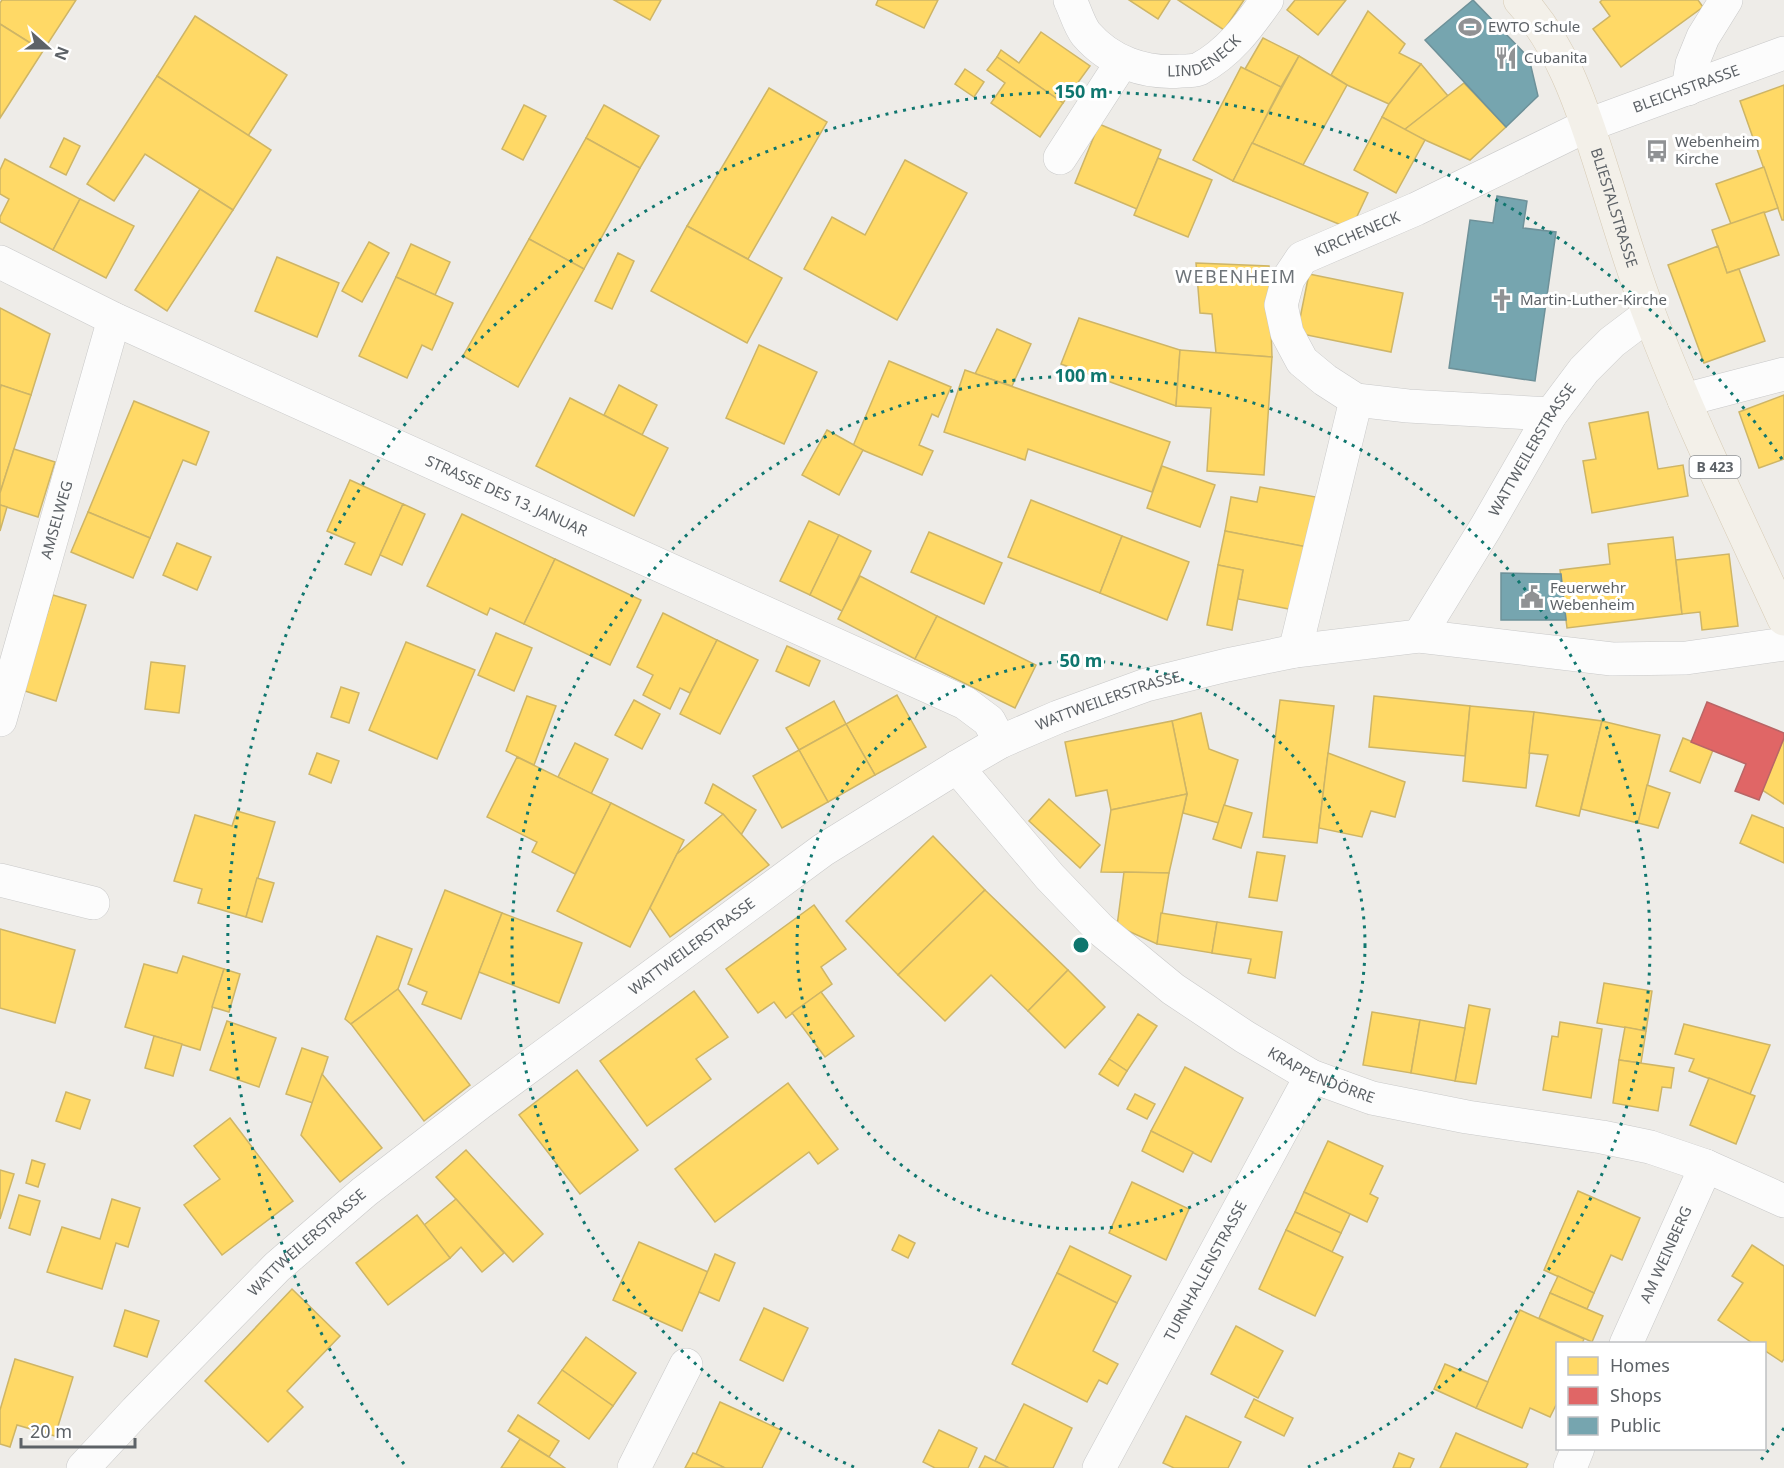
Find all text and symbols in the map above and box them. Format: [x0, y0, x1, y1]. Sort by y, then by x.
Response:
sports icon: EWTO Schule [1457, 14, 1483, 40]
place label: EWTO Schule [1488, 16, 1580, 36]
north arrow [18, 18, 78, 78]
street label: LINDENECK [1167, 30, 1245, 80]
text: N [49, 43, 75, 63]
restaurant icon: Cubanita [1493, 45, 1519, 71]
place label: Cubanita [1524, 47, 1587, 67]
street label: BLEICHSTRASSE [1630, 59, 1742, 117]
text: 150 m [1054, 79, 1108, 103]
place label: Webenheim Kirche [1675, 131, 1760, 168]
bus stop icon: Webenheim Kirche [1644, 138, 1670, 164]
street label: BLIESTALSTRASSE [1587, 145, 1643, 270]
street label: KIRCHENECK [1311, 206, 1403, 261]
district label: WEBENHEIM [1175, 264, 1297, 288]
church icon: Martin-Luther-Kirche [1489, 287, 1515, 313]
place label: Martin-Luther-Kirche [1520, 289, 1667, 309]
text: 100 m [1054, 363, 1108, 387]
street label: WATTWEILERSTRASSE [1483, 379, 1580, 519]
street label: STRASSE DES 13. JANUAR [423, 450, 592, 541]
road number: B 423 [1690, 456, 1740, 478]
street label: AMSELWEG [35, 478, 77, 561]
place label: Feuerwehr Webenheim [1550, 577, 1635, 614]
public building icon: Feuerwehr Webenheim [1519, 584, 1545, 610]
text: 50 m [1060, 648, 1102, 672]
street label: WATTWEILERSTRASSE [1032, 666, 1182, 734]
street label: WATTWEILERSTRASSE [624, 892, 759, 999]
centre of rings [1071, 935, 1091, 955]
street label: KRAPPENDÖRRE [1264, 1042, 1378, 1107]
street label: WATTWEILERSTRASSE [243, 1184, 370, 1300]
street label: TURNHALLENSTRASSE [1159, 1197, 1251, 1344]
street label: AM WEINBERG [1635, 1203, 1696, 1306]
legend [1556, 1342, 1766, 1450]
text: Homes [1610, 1353, 1670, 1377]
text: Shops [1610, 1383, 1662, 1407]
scale bar [21, 1411, 135, 1449]
text: Public [1610, 1413, 1661, 1437]
text: 20 m [30, 1419, 72, 1443]

